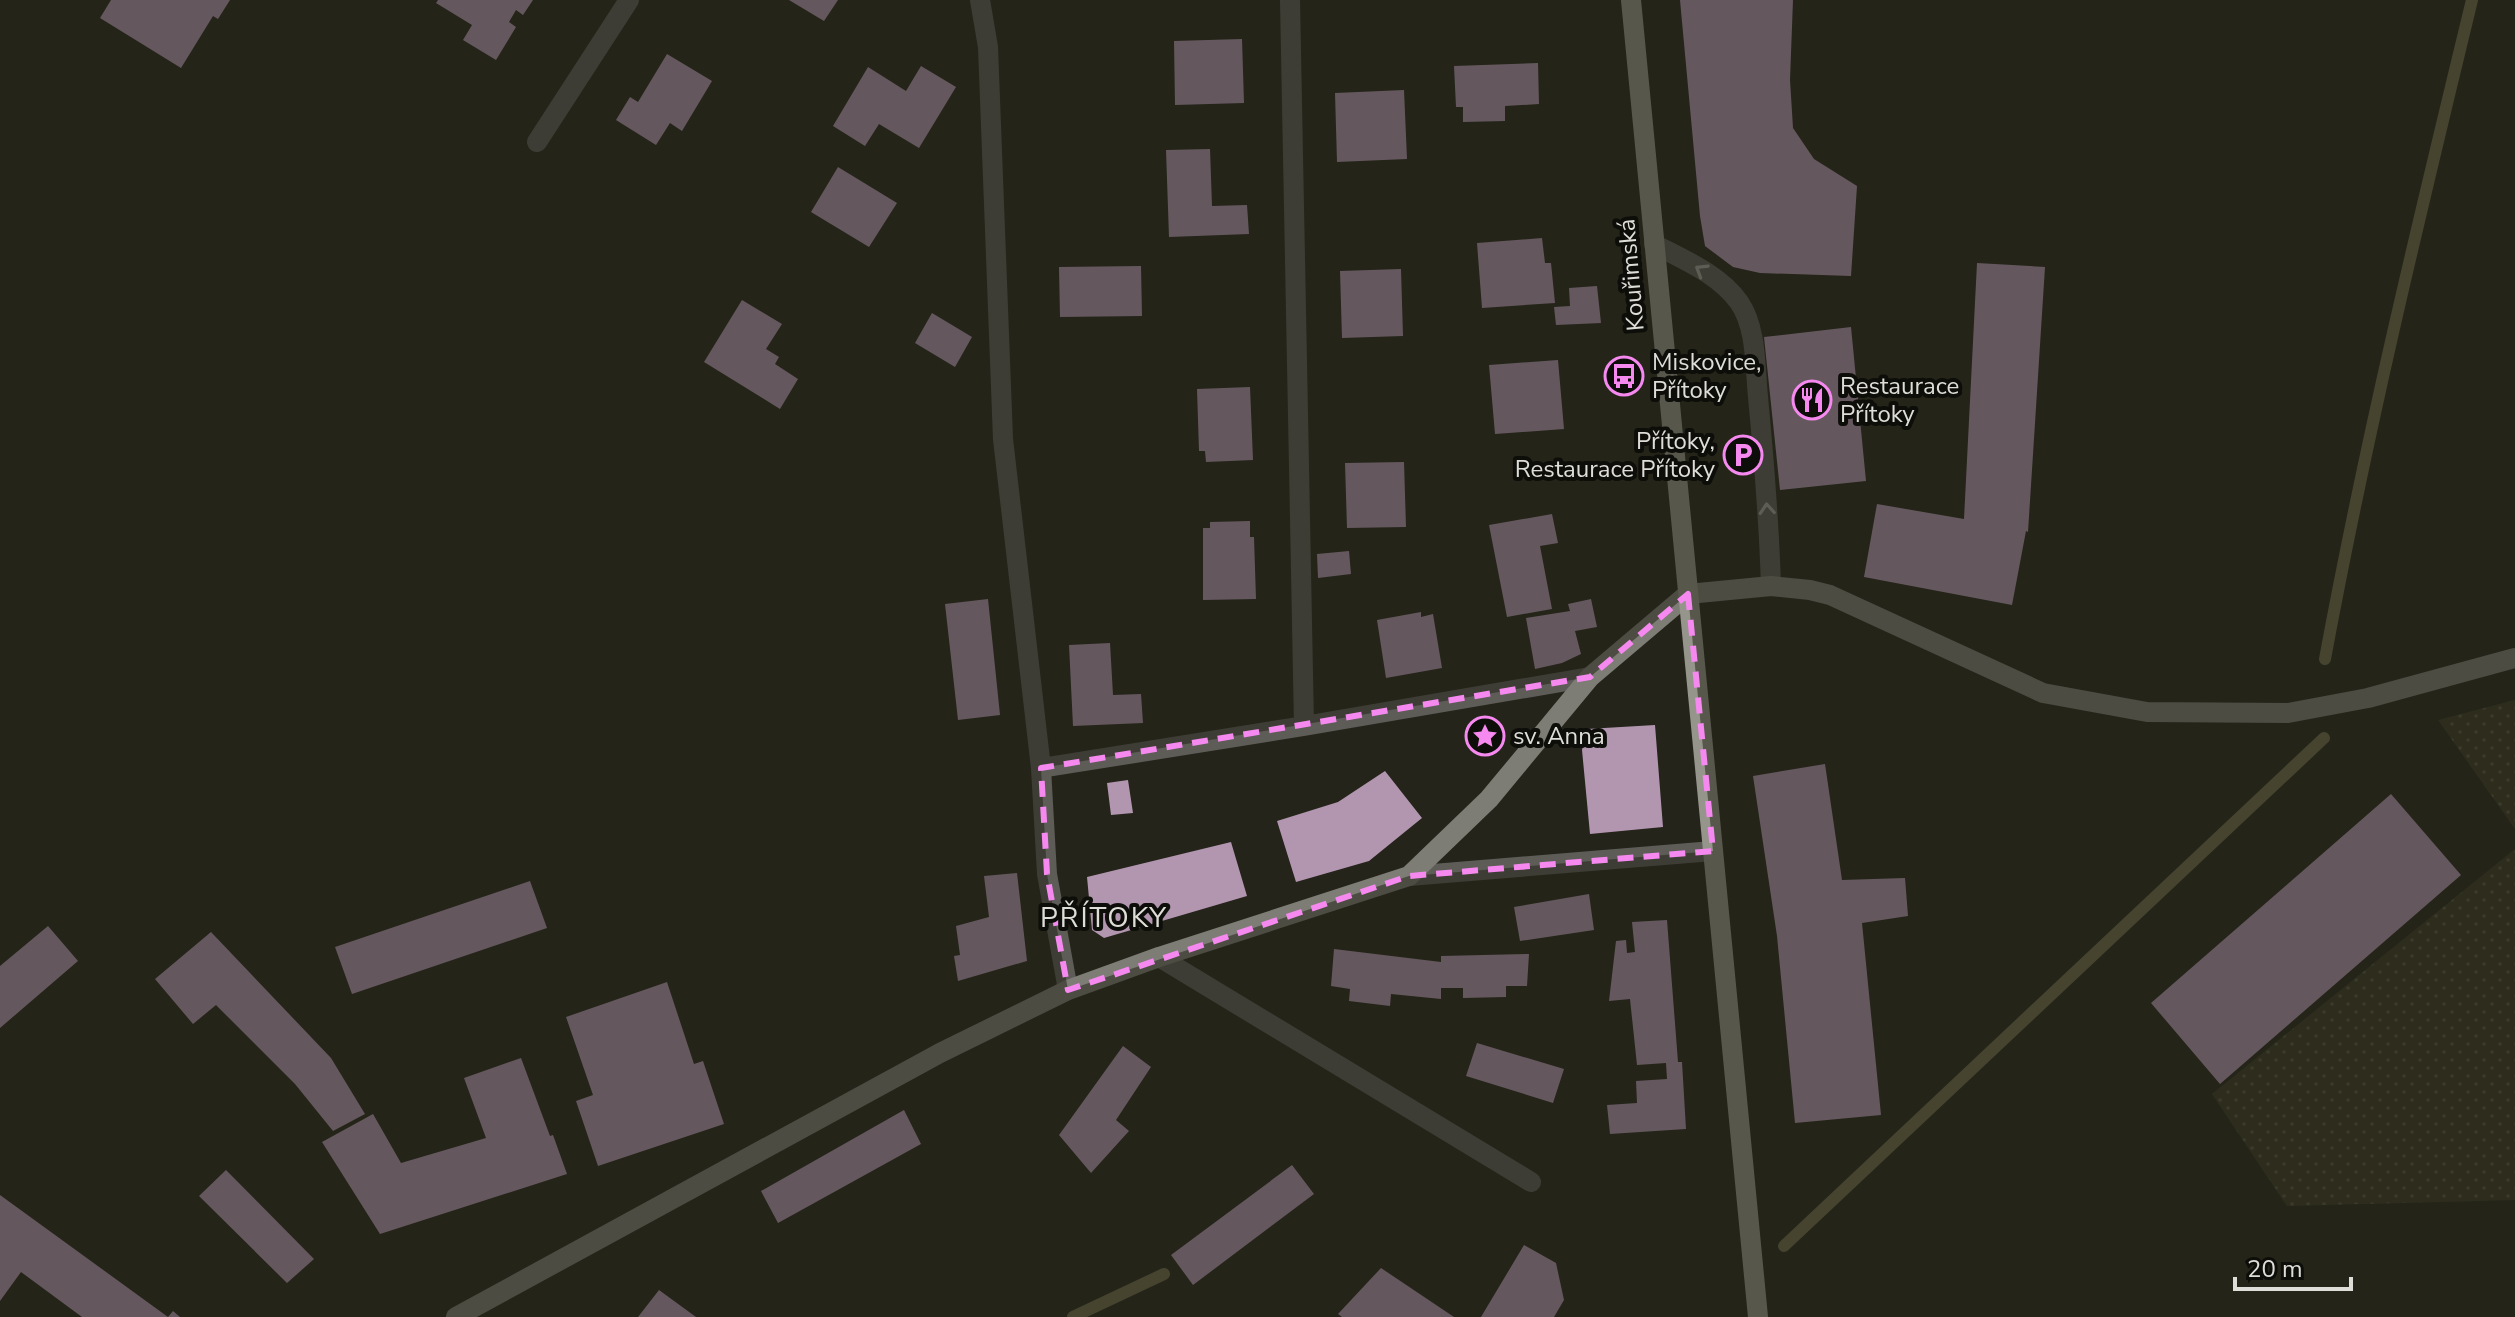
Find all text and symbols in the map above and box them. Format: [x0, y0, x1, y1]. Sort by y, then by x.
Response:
street label: Kouřimská [1610, 218, 1652, 332]
one-way arrow [1695, 264, 1710, 279]
place label: Miskovice, Přítoky [1652, 346, 1762, 406]
bus stop icon: Miskovice, Přítoky [1603, 355, 1645, 397]
place label: Restaurace Přítoky [1840, 370, 1959, 430]
restaurant icon: Restaurace Přítoky [1791, 379, 1833, 421]
place label: Přítoky, Restaurace Přítoky [1515, 425, 1716, 485]
parking icon: Přítoky, Restaurace Přítoky [1722, 434, 1764, 476]
one-way arrow [1759, 502, 1776, 515]
place icon: sv. Anna [1464, 715, 1506, 757]
place label: sv. Anna [1513, 720, 1605, 752]
district label: PŘÍTOKY [1040, 899, 1168, 937]
scale bar [2235, 1241, 2351, 1291]
text: 20 m [2247, 1253, 2303, 1285]

